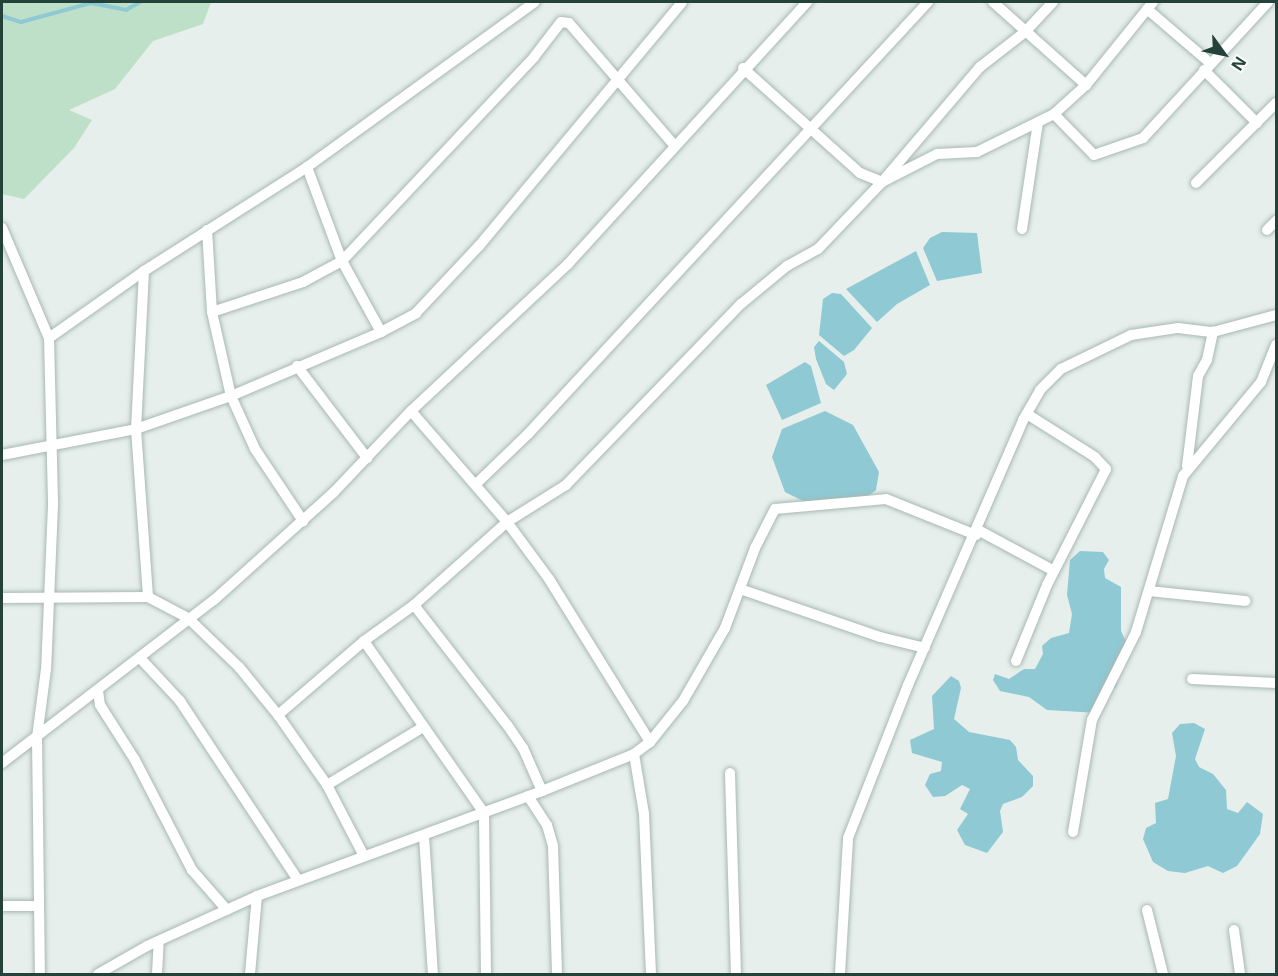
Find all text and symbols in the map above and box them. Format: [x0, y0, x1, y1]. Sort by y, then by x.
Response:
north arrow [1194, 24, 1254, 84]
text: N [1226, 52, 1252, 75]

